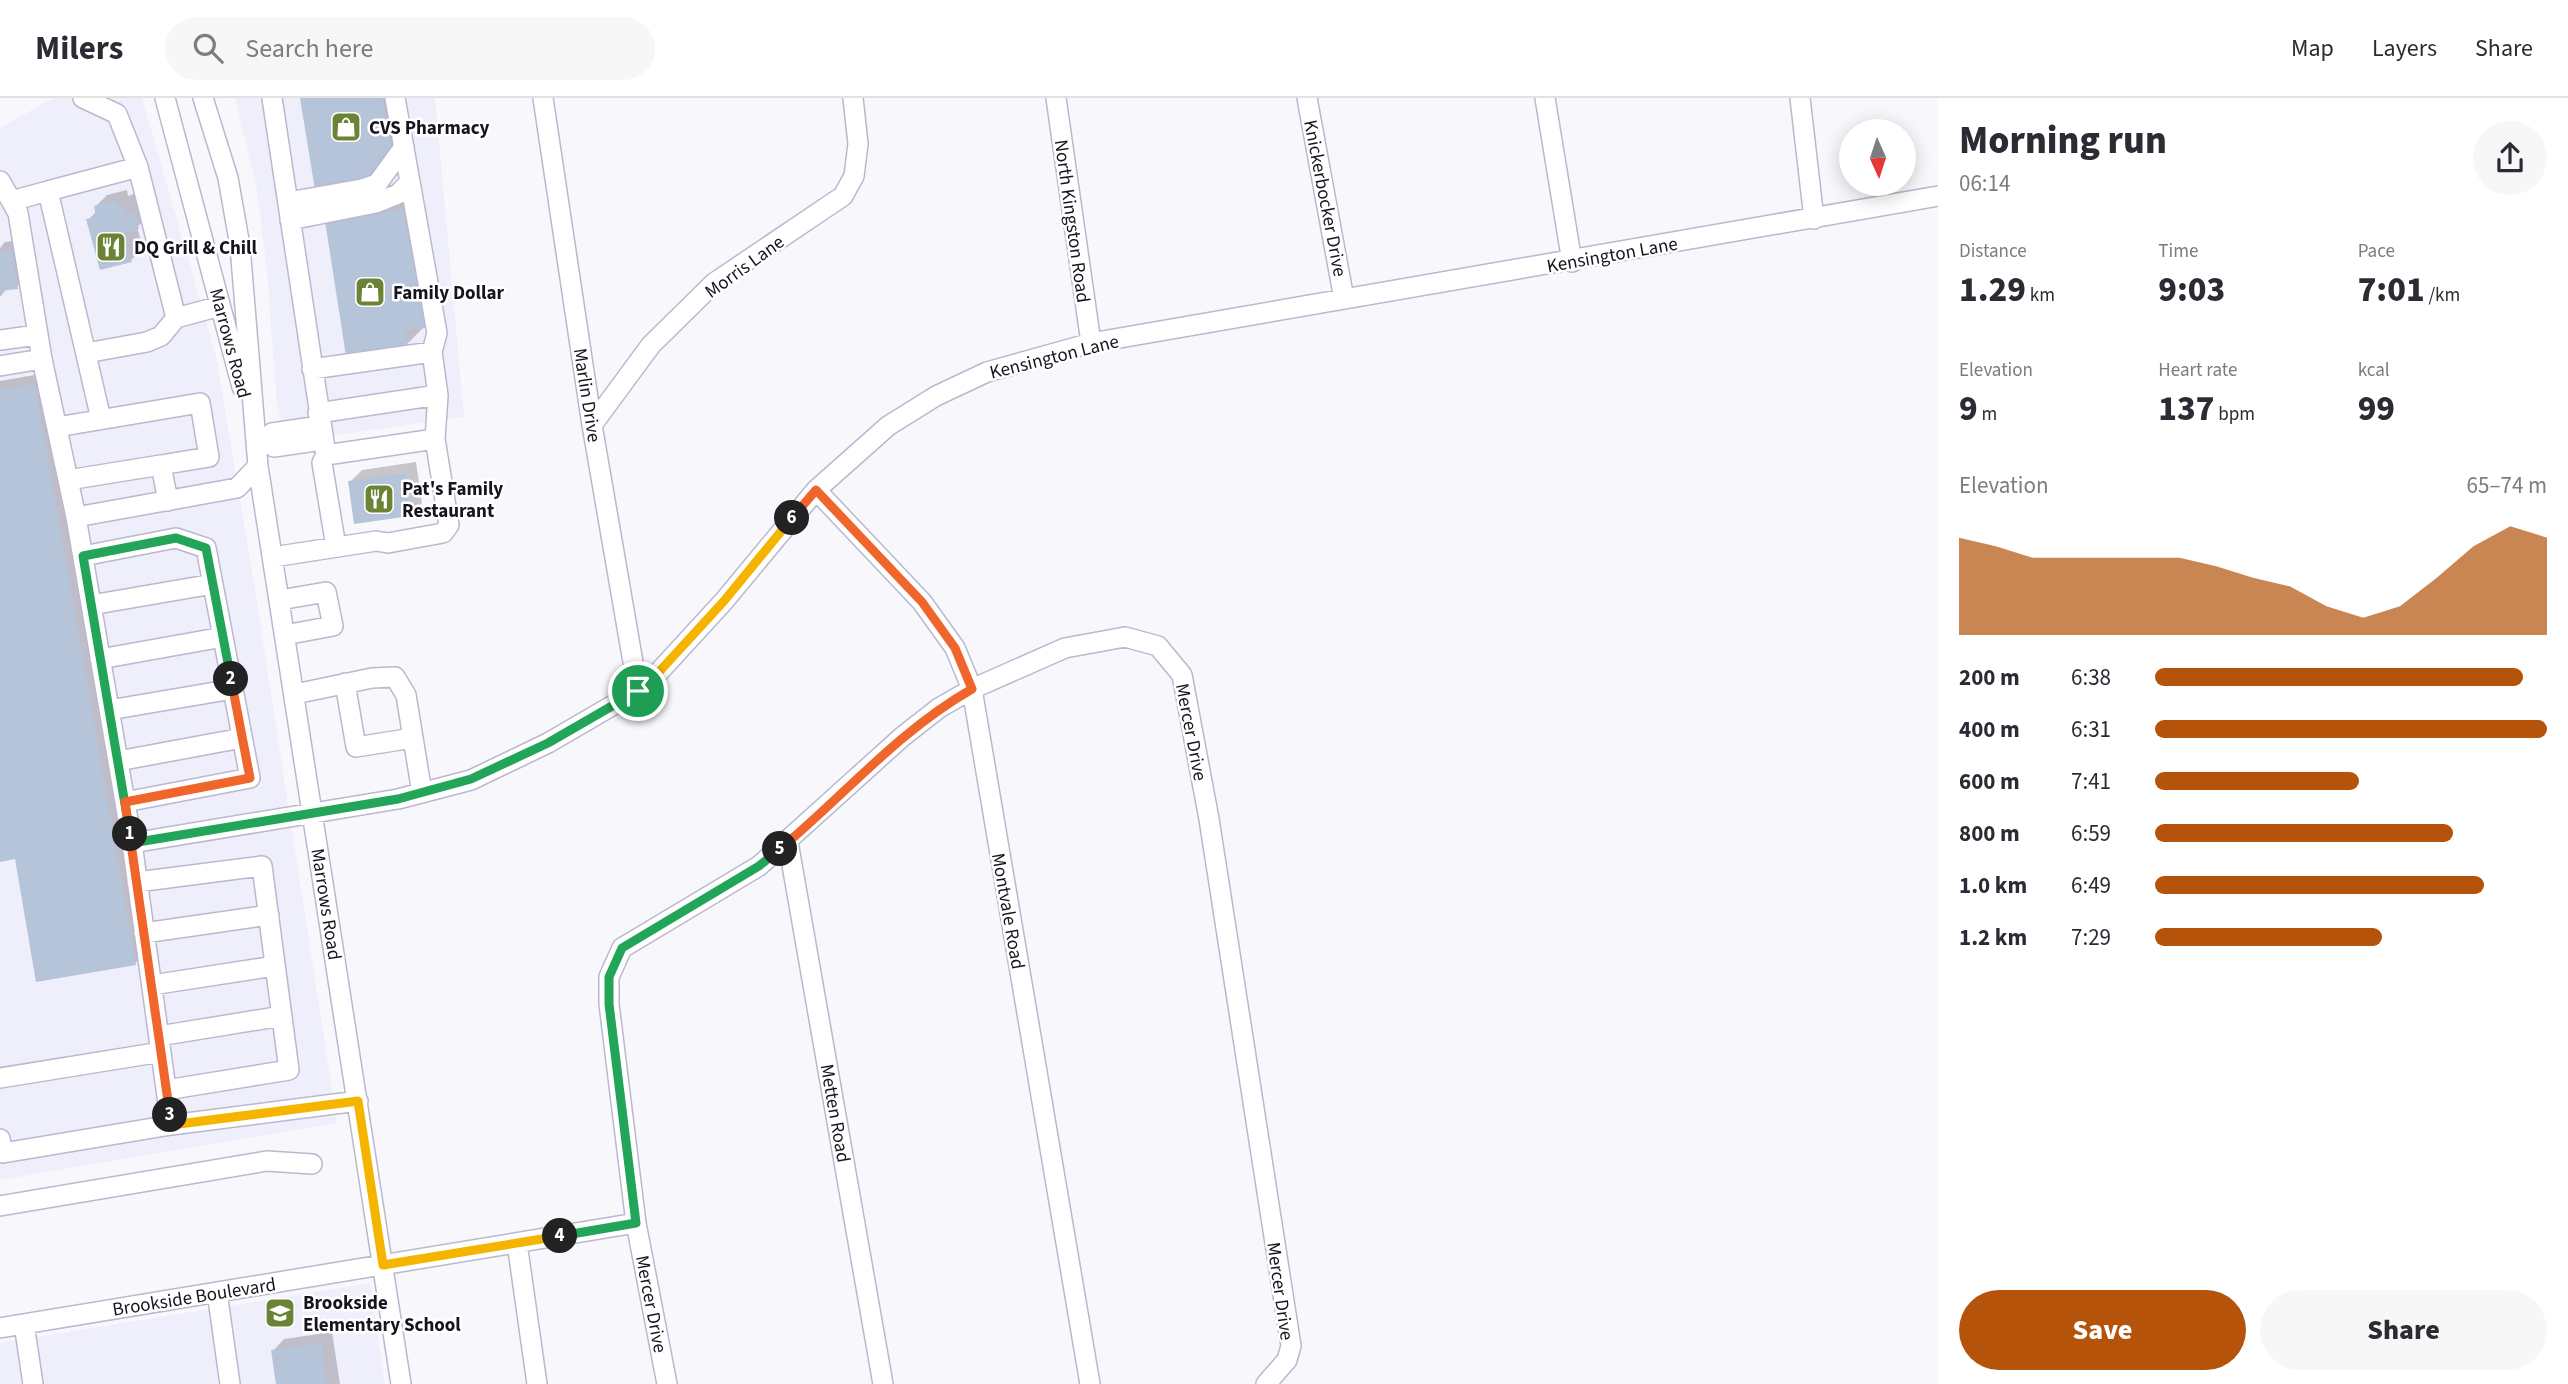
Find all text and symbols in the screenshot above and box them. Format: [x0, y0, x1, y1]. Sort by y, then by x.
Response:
search box [165, 17, 655, 80]
text: Milers [35, 25, 123, 72]
icon: search [189, 29, 227, 67]
text: Search here [245, 30, 373, 67]
text: Map [2291, 31, 2334, 66]
text: Layers [2372, 31, 2437, 66]
text: Share [2475, 31, 2533, 66]
shop icon: CVS Pharmacy [329, 110, 363, 144]
text: Morning run [1959, 114, 2167, 168]
place label: CVS Pharmacy [369, 115, 490, 142]
street label: Knickerbocker Drive [1296, 118, 1353, 279]
north arrow [1839, 119, 1916, 196]
map controls [1839, 119, 1916, 196]
button: share [2473, 121, 2547, 195]
street label: North Kingston Road [1047, 138, 1096, 304]
text: 06:14 [1959, 167, 2010, 200]
street label: Morris Lane [700, 229, 790, 305]
restaurant icon: DQ Grill & Chill [94, 230, 128, 264]
street label: Kensington Lane [1545, 231, 1680, 280]
place label: DQ Grill & Chill [134, 235, 258, 262]
text: Distance [1959, 238, 2027, 265]
text: Time [2158, 238, 2198, 265]
text: Pace [2358, 238, 2395, 265]
text: 1.29 [1959, 265, 2026, 315]
text: 9:03 [2158, 265, 2225, 315]
text: 7:01 [2358, 265, 2425, 315]
shop icon: Family Dollar [353, 275, 387, 309]
place label: Family Dollar [393, 280, 504, 307]
text: km [2026, 282, 2055, 309]
text: /km [2425, 282, 2460, 309]
street label: Marrows Road [202, 285, 257, 401]
street label: Kensington Lane [987, 328, 1122, 387]
street label: Marlin Drive [566, 346, 607, 444]
text: Elevation [1959, 357, 2033, 384]
text: Heart rate [2158, 357, 2237, 384]
text: kcal [2358, 357, 2390, 384]
text: 9 [1959, 384, 1978, 434]
text: 137 [2158, 384, 2214, 434]
text: 99 [2358, 384, 2395, 434]
text: m [1978, 401, 1997, 428]
text: bpm [2214, 401, 2255, 428]
text: Elevation [1959, 469, 2049, 502]
text: 65–74 m [2467, 469, 2547, 502]
place label: Pat's Family Restaurant [402, 476, 503, 525]
restaurant icon: Pat's Family Restaurant [362, 482, 396, 516]
pin: 6 [774, 500, 810, 536]
text: 6 [786, 504, 797, 531]
pin [608, 661, 668, 721]
text: 200 m [1959, 661, 2020, 694]
text: 6:38 [2071, 661, 2111, 694]
pin: 2 [214, 662, 248, 696]
text: 2 [225, 665, 236, 692]
icon: arrive [619, 672, 657, 710]
street label: Mercer Drive [1168, 681, 1213, 783]
text: 400 m [1959, 713, 2020, 746]
text: 6:31 [2071, 713, 2111, 746]
text: 600 m [1959, 765, 2020, 798]
text: 7:41 [2071, 765, 2111, 798]
pin: 1 [113, 816, 148, 852]
text: 800 m [1959, 817, 2020, 850]
text: 6:59 [2071, 817, 2111, 850]
text: 1 [124, 820, 135, 847]
pin: 5 [762, 832, 798, 866]
text: 5 [774, 835, 785, 862]
street label: Marrows Road [303, 846, 348, 962]
street label: Montvale Road [984, 851, 1031, 972]
text: 1.0 km [1959, 869, 2027, 902]
text: 6:49 [2071, 869, 2111, 902]
text: 1.2 km [1959, 921, 2027, 954]
text: 7:29 [2071, 921, 2111, 954]
street label: Metten Road [813, 1062, 856, 1165]
pin: 3 [152, 1098, 188, 1132]
text: 3 [164, 1101, 175, 1128]
pin: 4 [542, 1218, 578, 1254]
text: 4 [554, 1222, 565, 1249]
street label: Mercer Drive [1259, 1240, 1300, 1342]
street label: Mercer Drive [628, 1253, 673, 1355]
street label: Brookside Boulevard [111, 1271, 278, 1324]
place label: Brookside Elementary School [303, 1290, 461, 1339]
button: Save [1959, 1290, 2246, 1370]
button: Share [2260, 1290, 2547, 1370]
school or university icon: Brookside Elementary School [263, 1296, 297, 1330]

